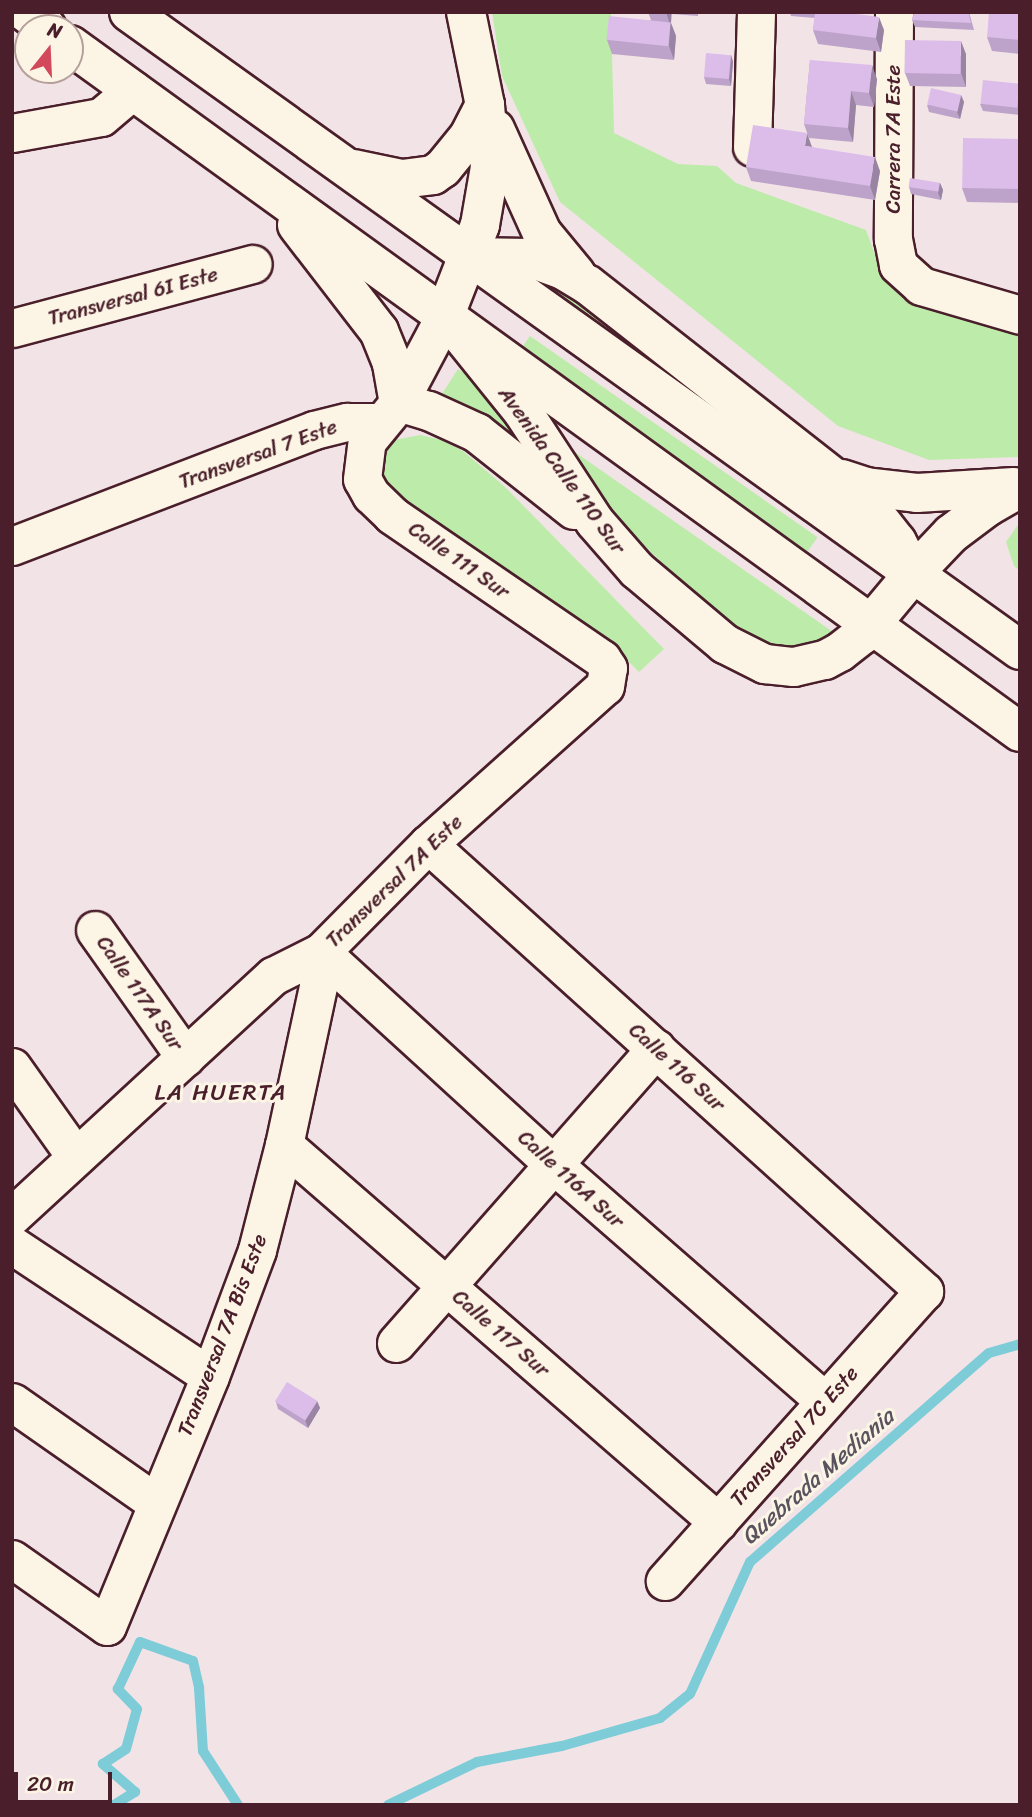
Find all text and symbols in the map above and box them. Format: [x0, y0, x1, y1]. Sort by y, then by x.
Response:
text: N [44, 13, 66, 48]
north arrow [14, 14, 84, 84]
street label: Carrera 7A Este [880, 65, 906, 213]
street label: Transversal 6I Este [45, 261, 221, 331]
street label: Avenida Calle 110 Sur [493, 382, 631, 558]
street label: Transversal 7 Este [175, 414, 341, 494]
street label: Calle 111 Sur [404, 516, 514, 604]
street label: Transversal 7A Este [320, 809, 468, 953]
street label: Calle 117A Sur [91, 931, 189, 1055]
street label: Calle 116 Sur [624, 1017, 730, 1117]
district label: LA HUERTA [156, 1079, 286, 1107]
street label: Calle 116A Sur [513, 1125, 629, 1233]
street label: Transversal 7A Bis Este [172, 1230, 272, 1440]
street label: Calle 117 Sur [447, 1284, 555, 1382]
street label: Transversal 7C Este [724, 1361, 864, 1511]
water label: Quebrada Mediania [736, 1403, 900, 1551]
scale bar [18, 1758, 116, 1802]
text: 20 m [27, 1765, 74, 1803]

